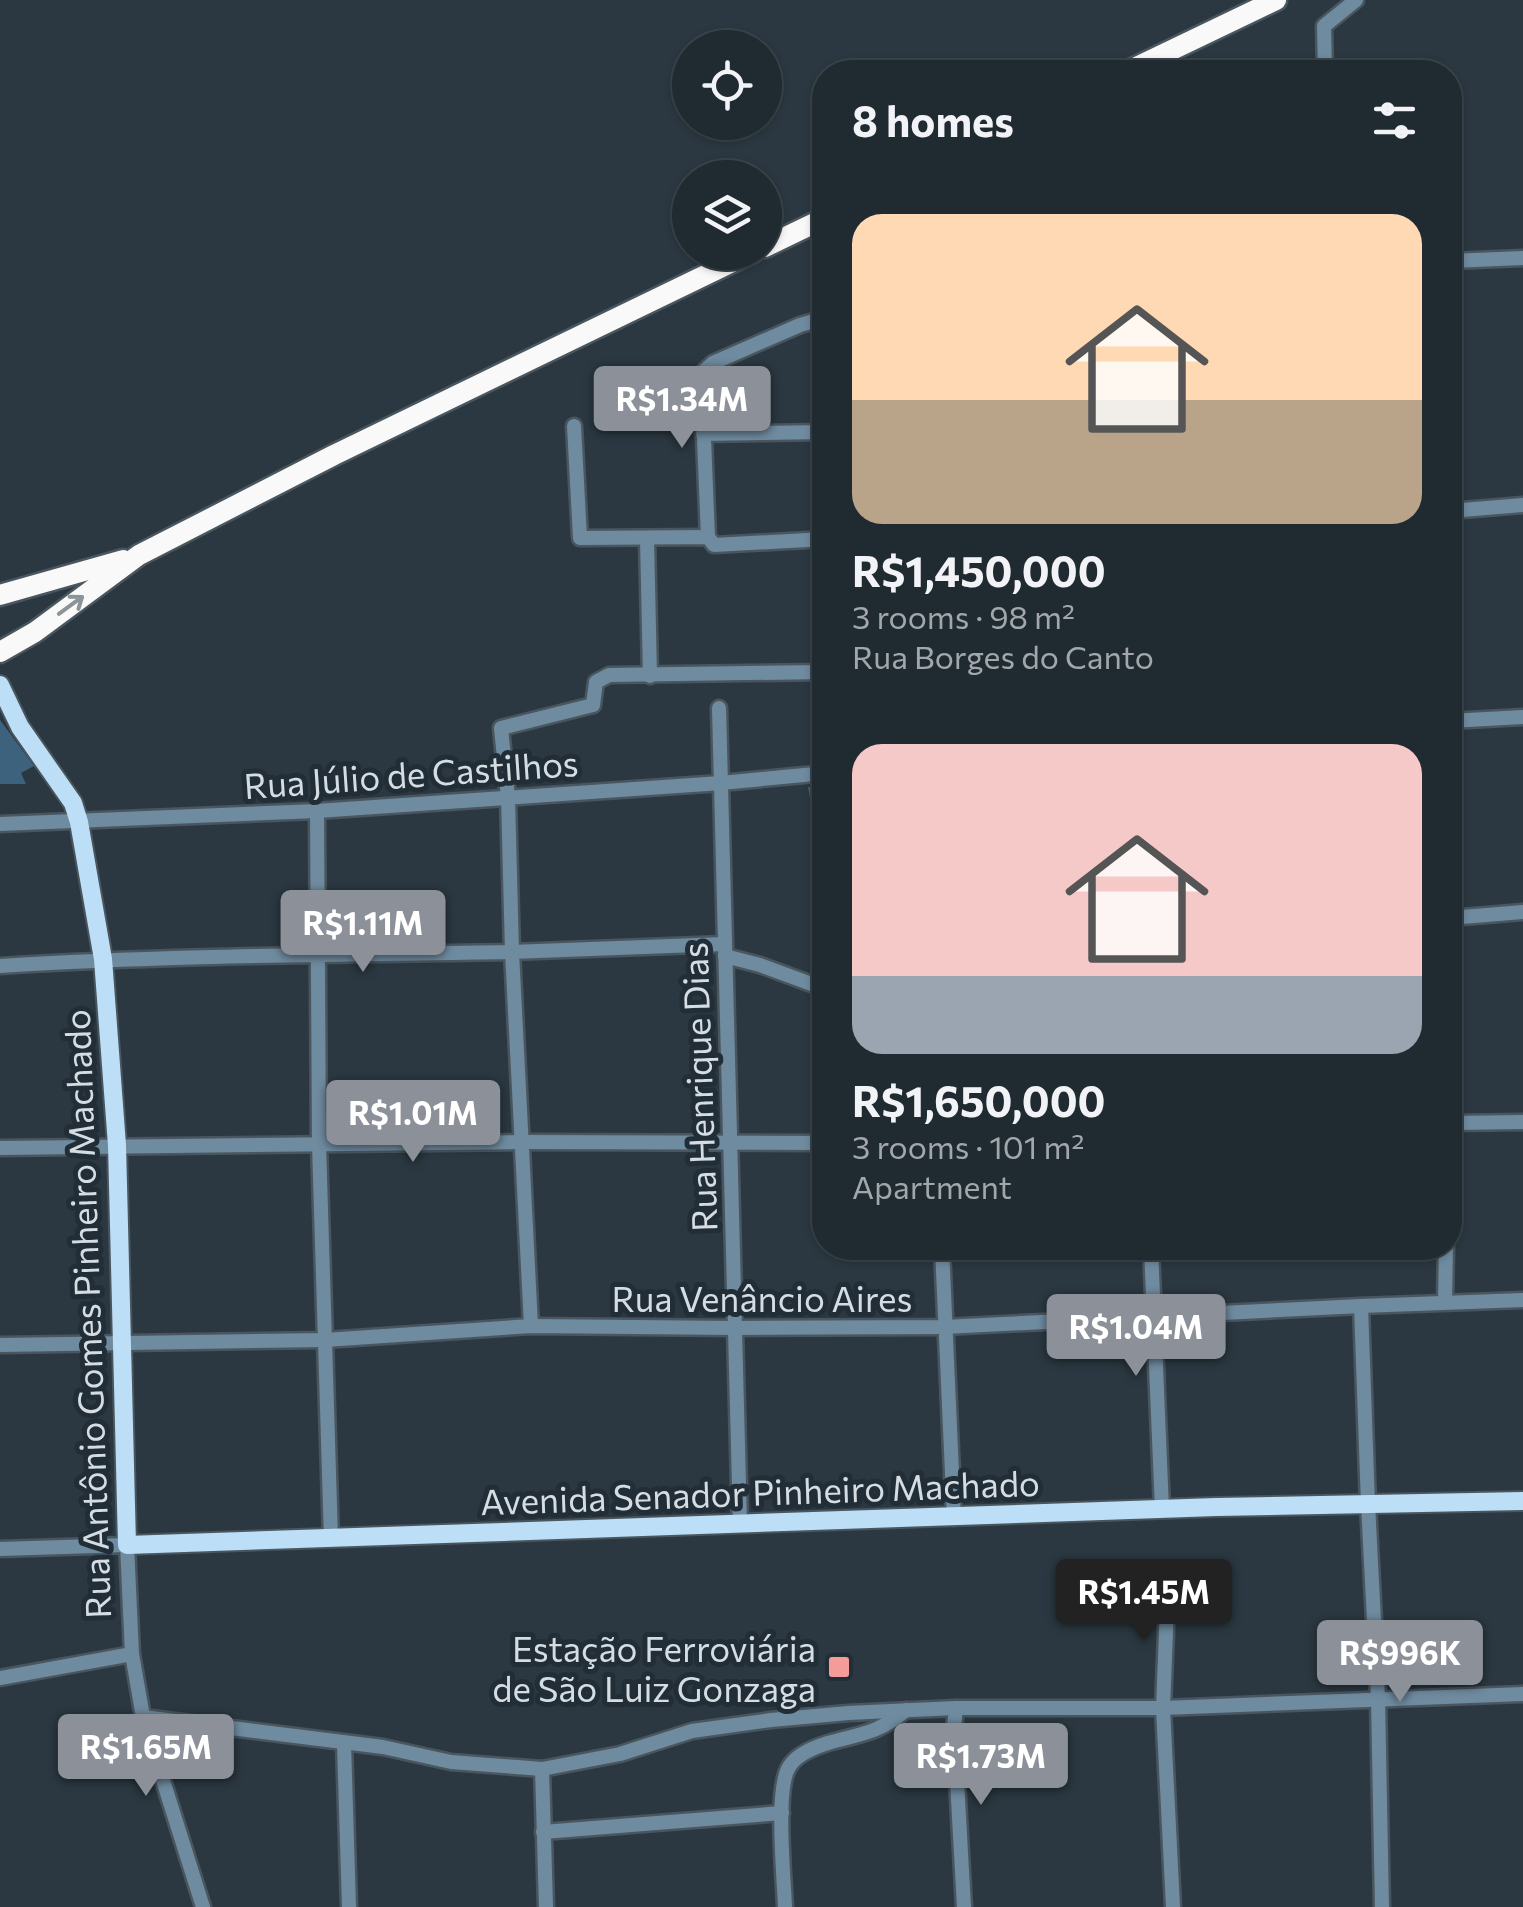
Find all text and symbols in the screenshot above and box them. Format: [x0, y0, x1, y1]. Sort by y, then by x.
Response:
map controls [672, 30, 782, 270]
button: locate [672, 30, 782, 140]
icon: filters [1367, 93, 1422, 148]
text: 8 homes [852, 94, 1014, 146]
button: layers [672, 160, 782, 270]
icon: home [1047, 279, 1227, 459]
pin: R$1.34M [590, 366, 774, 451]
text: R$1.34M [616, 378, 748, 418]
text: R$1,450,000 [852, 544, 1106, 596]
one-way arrow [57, 595, 84, 616]
text: 3 rooms · 98 m² [852, 596, 1075, 636]
text: Rua Borges do Canto [852, 636, 1154, 676]
street label: Rua Júlio de Castilhos [242, 740, 580, 806]
icon: home [1047, 809, 1227, 989]
pin: R$1.11M [271, 890, 455, 975]
text: R$1.11M [303, 902, 423, 942]
street label: Rua Henrique Dias [671, 941, 725, 1233]
street label: Rua Antônio Gomes Pinheiro Machado [54, 1009, 118, 1619]
text: R$1,650,000 [852, 1074, 1105, 1126]
pin: R$1.01M [321, 1080, 505, 1165]
text: R$1.01M [348, 1092, 478, 1132]
text: 3 rooms · 101 m² [852, 1126, 1084, 1166]
text: Apartment [852, 1166, 1012, 1206]
street label: Rua Venâncio Aires [612, 1276, 912, 1319]
pin: R$1.04M [1044, 1294, 1228, 1379]
text: R$1.04M [1069, 1306, 1203, 1346]
street label: Avenida Senador Pinheiro Machado [480, 1460, 1040, 1522]
pin: R$1.45M [1052, 1559, 1236, 1644]
text: R$1.45M [1078, 1571, 1210, 1611]
pin: R$996K [1319, 1620, 1481, 1705]
place label: Estação Ferroviária de São Luiz Gonzaga [492, 1626, 816, 1709]
text: R$996K [1339, 1632, 1461, 1672]
marker: Estação Ferroviária de São Luiz Gonzaga [826, 1654, 852, 1680]
pin: R$1.65M [54, 1714, 238, 1799]
pin: R$1.73M [889, 1723, 1073, 1808]
text: R$1.65M [80, 1726, 212, 1766]
text: R$1.73M [916, 1735, 1046, 1775]

